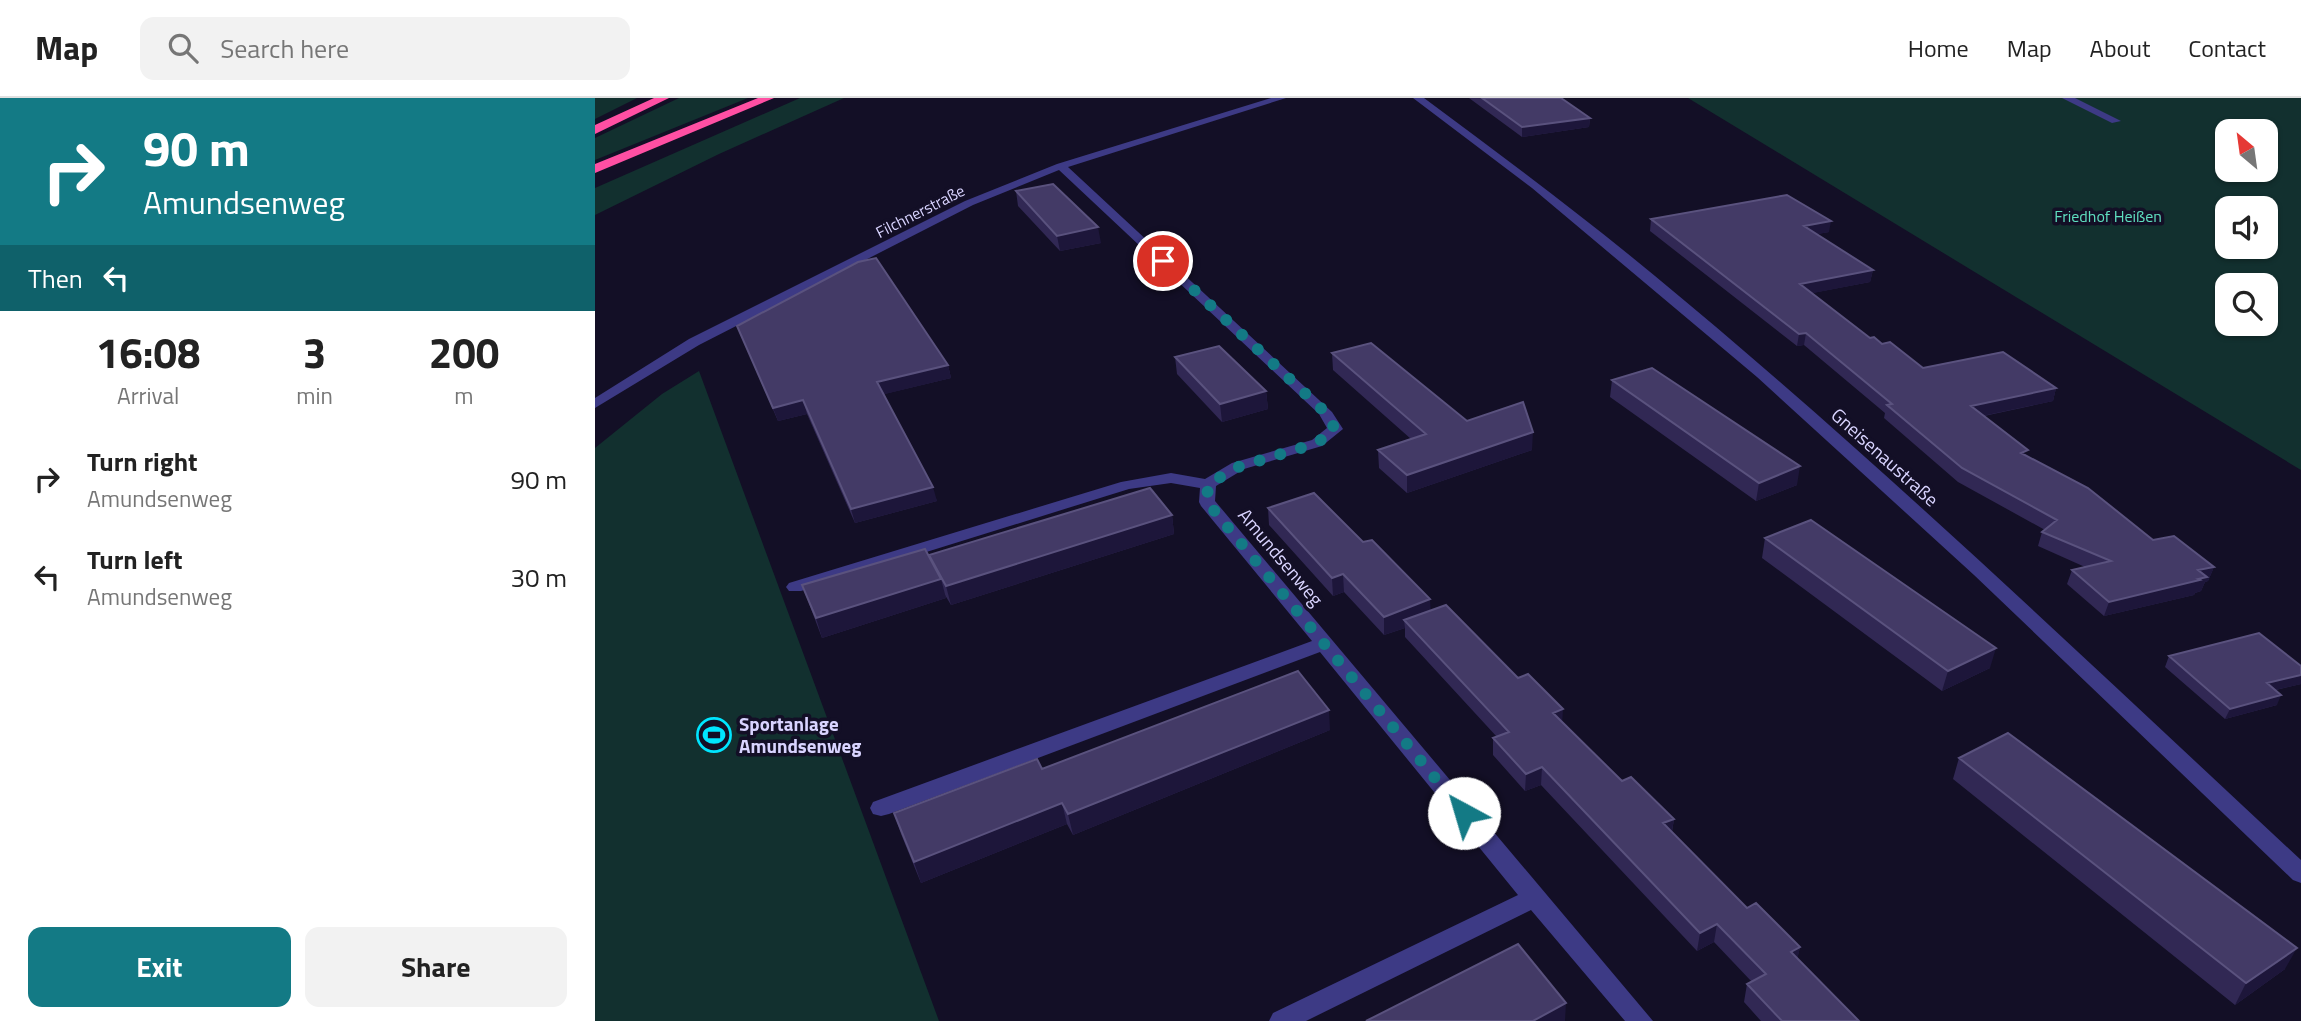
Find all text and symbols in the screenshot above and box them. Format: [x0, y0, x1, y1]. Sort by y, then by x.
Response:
search box [140, 17, 630, 80]
text: Map [35, 23, 98, 73]
icon: search [164, 29, 202, 67]
text: Search here [220, 29, 349, 68]
text: Home [1908, 30, 1969, 66]
text: Map [2007, 30, 2052, 66]
text: About [2090, 30, 2150, 66]
text: Contact [2188, 30, 2266, 66]
text: 90 m [143, 110, 250, 185]
north arrow [2215, 119, 2279, 182]
map controls [2215, 119, 2278, 336]
icon: right [28, 126, 119, 217]
text: Amundsenweg [143, 178, 345, 226]
street label: Filchnerstraße [871, 178, 969, 244]
button: sound [2215, 196, 2278, 259]
park label: Friedhof Heißen [2054, 204, 2162, 228]
pin [1133, 231, 1193, 291]
icon: arrive [1144, 242, 1182, 280]
text: Then [28, 259, 83, 298]
icon: left [97, 259, 135, 297]
button: search [2215, 273, 2278, 336]
text: 16:08 [96, 320, 201, 384]
text: 3 [303, 320, 326, 384]
text: 200 [429, 320, 499, 384]
text: Arrival [117, 378, 179, 413]
text: min [296, 378, 333, 413]
text: m [454, 378, 474, 413]
street label: Gneisenaustraße [1825, 400, 1946, 513]
text: Turn right [87, 442, 198, 481]
icon: right [28, 460, 66, 498]
text: 90 m [510, 460, 567, 499]
text: Amundsenweg [87, 481, 232, 516]
street label: Amundsenweg [1232, 501, 1331, 612]
text: Turn left [87, 540, 182, 579]
icon: left [28, 558, 66, 596]
text: 30 m [510, 558, 567, 597]
text: Amundsenweg [87, 579, 232, 614]
place label: Sportanlage Amundsenweg [739, 709, 861, 760]
sports icon: Sportanlage Amundsenweg [695, 716, 733, 754]
position arrow [1427, 776, 1501, 850]
button: Exit [28, 927, 291, 1007]
button: Share [305, 927, 567, 1007]

